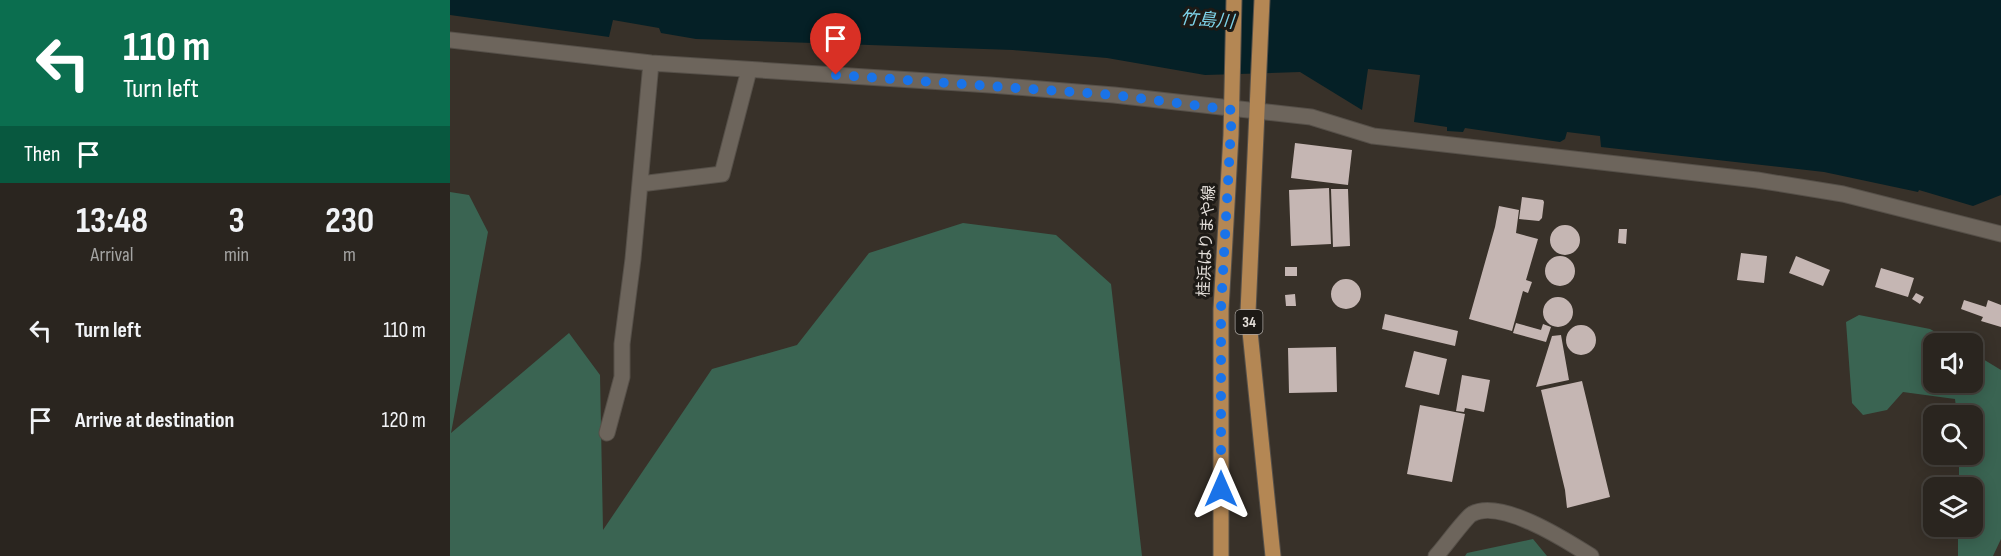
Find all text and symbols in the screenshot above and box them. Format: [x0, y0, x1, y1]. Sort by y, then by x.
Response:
water label: 竹島川 [1179, 7, 1237, 33]
pin [810, 13, 861, 75]
text: 110 m [123, 22, 210, 73]
icon: arrive [819, 22, 852, 55]
icon: left [24, 24, 102, 102]
text: Turn left [123, 73, 199, 105]
icon: arrive [72, 138, 105, 171]
text: Then [24, 141, 60, 168]
street label: 桂浜はりまや線 [1195, 185, 1219, 297]
text: 13:48 [76, 200, 148, 243]
text: 3 [228, 200, 245, 243]
text: 230 [325, 200, 374, 243]
text: Arrival [90, 243, 133, 267]
text: min [224, 243, 249, 267]
text: m [343, 243, 356, 267]
road number: 34 [1236, 310, 1262, 334]
icon: left [24, 314, 57, 347]
text: Turn left [75, 317, 141, 344]
text: 110 m [383, 317, 426, 344]
map controls [1923, 333, 1983, 537]
button: sound [1923, 333, 1983, 393]
icon: arrive [24, 404, 57, 437]
button: search [1923, 405, 1983, 465]
text: Arrive at destination [75, 407, 234, 434]
text: 120 m [382, 407, 426, 434]
position arrow [1189, 457, 1253, 521]
button: layers [1923, 477, 1983, 537]

